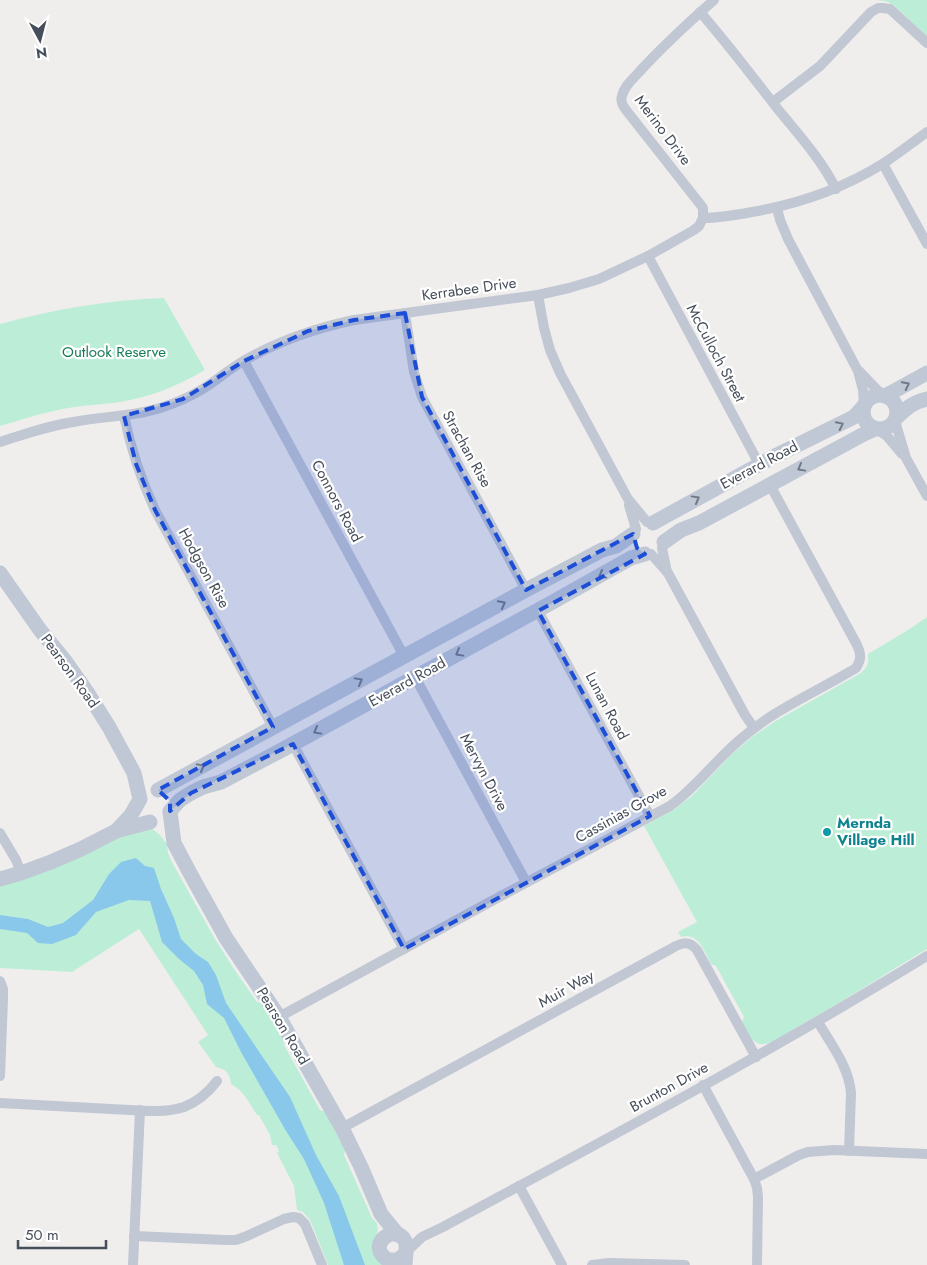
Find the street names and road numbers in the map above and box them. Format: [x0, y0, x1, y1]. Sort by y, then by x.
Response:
street label: Merino Drive [629, 90, 697, 170]
street label: Kerrabee Drive [420, 271, 518, 307]
street label: McCulloch Street [681, 300, 751, 406]
street label: Strachan Rise [437, 407, 497, 492]
street label: Everard Road [716, 435, 802, 495]
street label: Connors Road [306, 456, 368, 546]
street label: Hodgson Rise [173, 524, 235, 612]
street label: Pearson Road [36, 629, 104, 713]
street label: Everard Road [364, 652, 450, 712]
street label: Lunan Road [580, 668, 634, 744]
street label: Mervyn Drive [454, 729, 514, 815]
street label: Cassinias Grove [571, 780, 671, 848]
street label: Muir Way [534, 964, 598, 1013]
street label: Pearson Road [251, 983, 315, 1069]
street label: Brunton Drive [626, 1056, 713, 1118]

